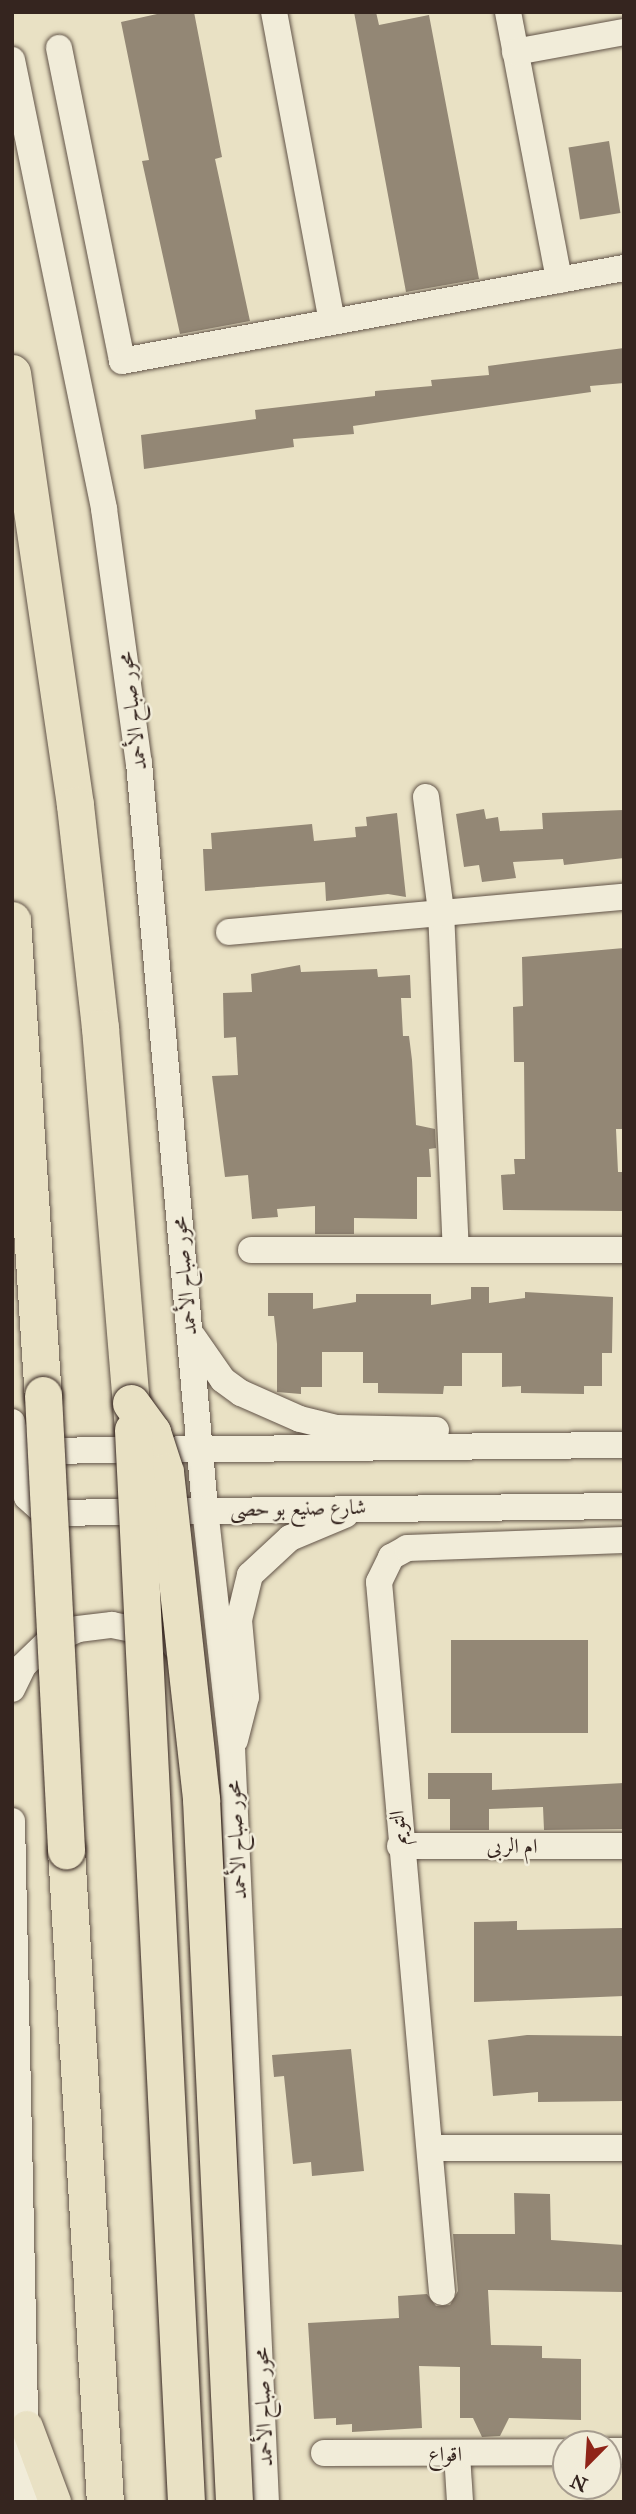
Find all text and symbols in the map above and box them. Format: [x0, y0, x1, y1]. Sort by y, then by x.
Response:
street label: محور صباح الأحمد [112, 650, 152, 772]
street label: محور صباح الأحمد [166, 1216, 202, 1336]
street label: شارع صنيع بو حصى [230, 1494, 366, 1522]
street label: محور صباح الأحمد [220, 1780, 252, 1900]
street label: التويم [384, 1810, 412, 1846]
street label: ام الربى [487, 1833, 537, 1859]
street label: محور صباح الأحمد [248, 2347, 278, 2467]
north arrow [552, 2430, 622, 2500]
street label: اقواع [428, 2441, 462, 2467]
text: N [567, 2469, 591, 2497]

